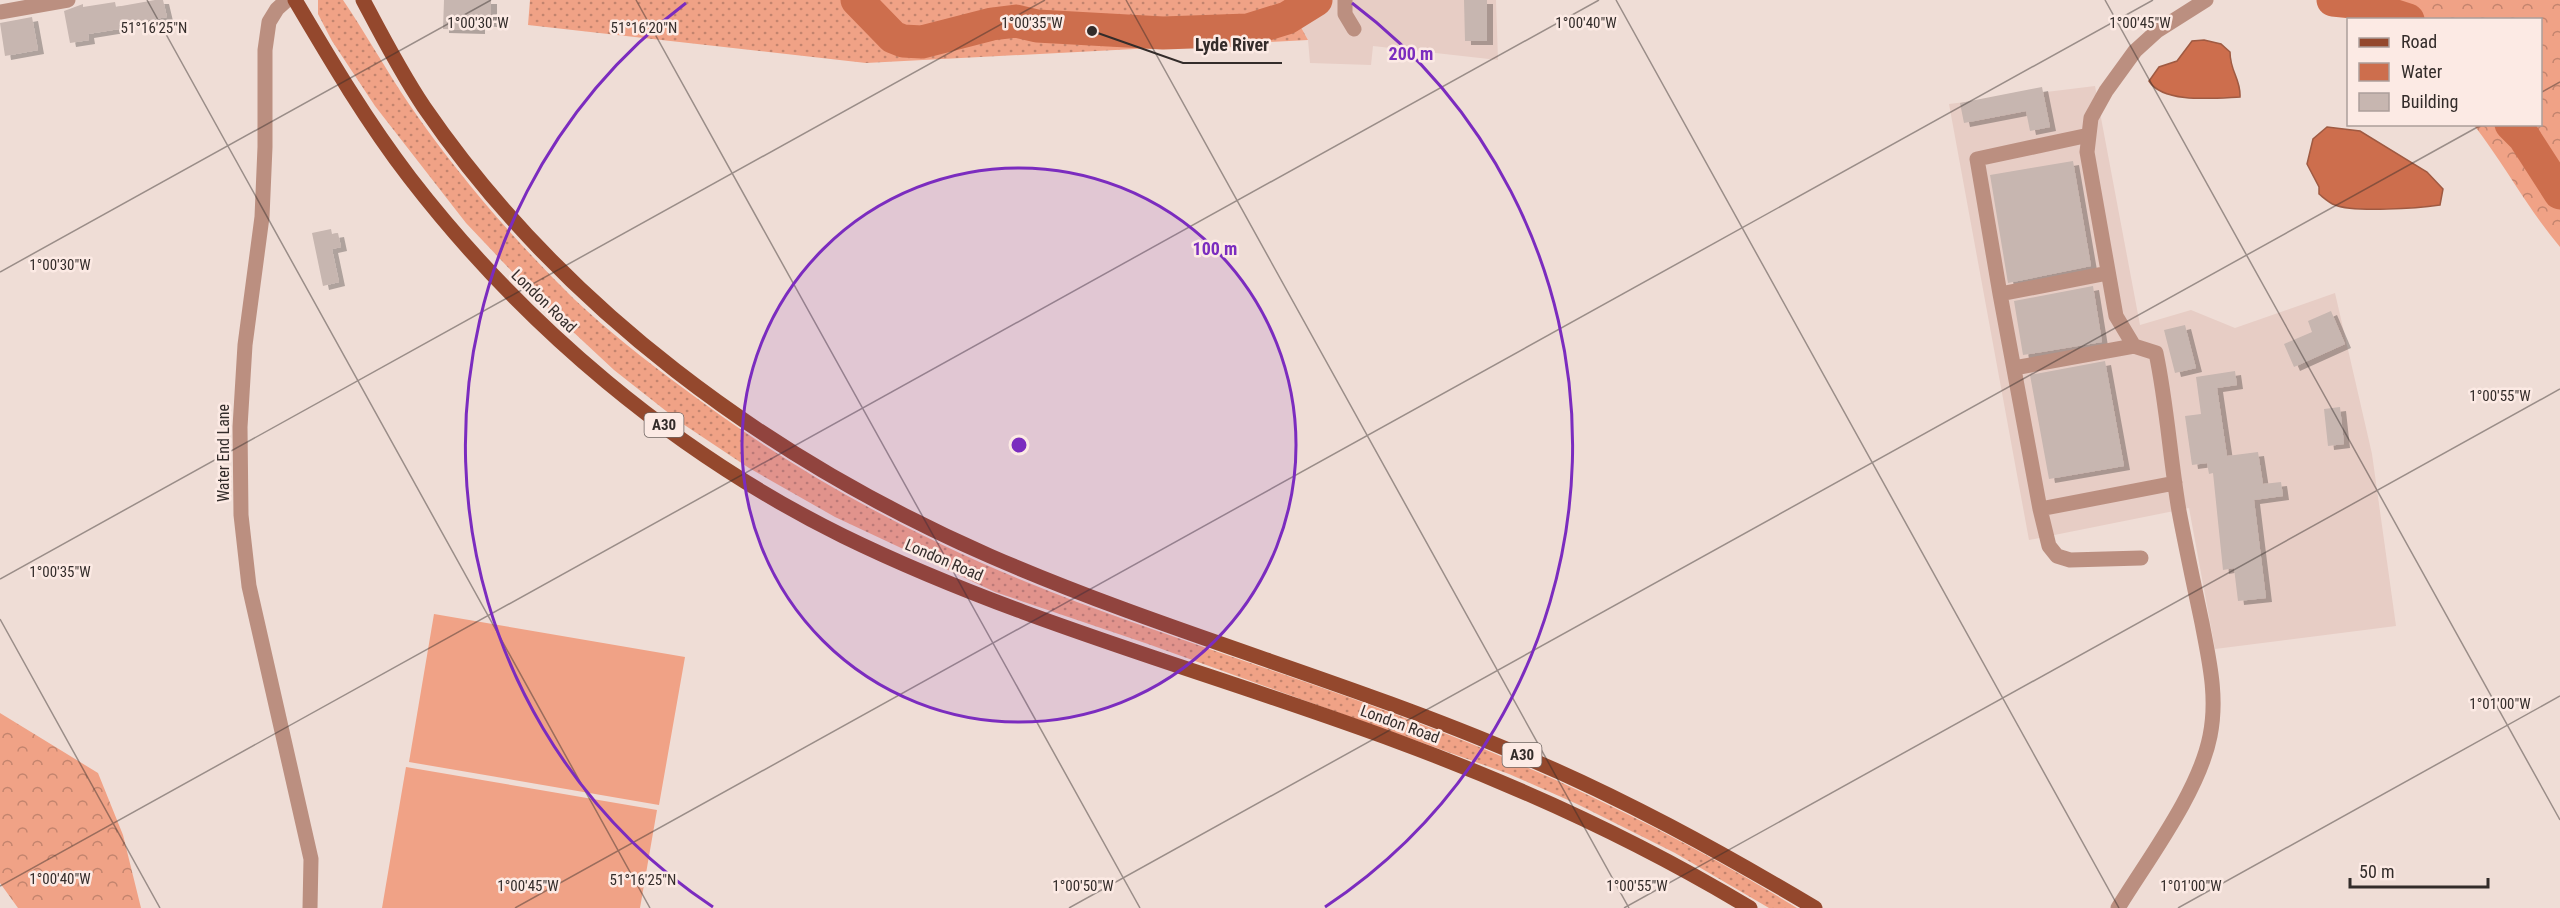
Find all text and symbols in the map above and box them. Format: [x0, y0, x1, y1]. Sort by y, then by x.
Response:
text: 1°00'30"W [447, 14, 509, 32]
text: 1°00'35"W [1001, 14, 1063, 32]
text: 1°00'40"W [1555, 14, 1617, 32]
text: 1°00'45"W [2109, 14, 2171, 32]
legend [2347, 18, 2542, 126]
text: 51°16'25"N [121, 19, 187, 37]
text: 51°16'20"N [611, 19, 677, 37]
callout: Lyde River [1183, 27, 1282, 63]
text: Road [2401, 31, 2437, 52]
text: Lyde River [1195, 34, 1269, 55]
text: 200 m [1389, 43, 1433, 64]
text: Water [2401, 61, 2443, 82]
text: Building [2401, 91, 2458, 112]
text: 100 m [1193, 238, 1237, 259]
text: 1°00'30"W [29, 256, 91, 274]
street label: London Road [508, 265, 580, 337]
text: 1°00'55"W [2469, 387, 2531, 405]
street label: Water End Lane [214, 404, 233, 502]
road number: A30 [644, 413, 684, 437]
centre of rings [1009, 435, 1029, 455]
street label: London Road [902, 535, 986, 585]
text: 1°00'35"W [29, 563, 91, 581]
text: 1°01'00"W [2469, 695, 2531, 713]
street label: London Road [1358, 701, 1442, 747]
road number: A30 [1502, 743, 1541, 767]
scale bar [2350, 851, 2488, 889]
text: 50 m [2359, 861, 2394, 882]
text: 1°00'40"W [29, 870, 91, 888]
text: 51°16'25"N [610, 871, 676, 889]
text: 1°00'45"W [497, 877, 559, 895]
text: 1°00'50"W [1052, 877, 1114, 895]
text: 1°00'55"W [1606, 877, 1668, 895]
text: 1°01'00"W [2160, 877, 2222, 895]

